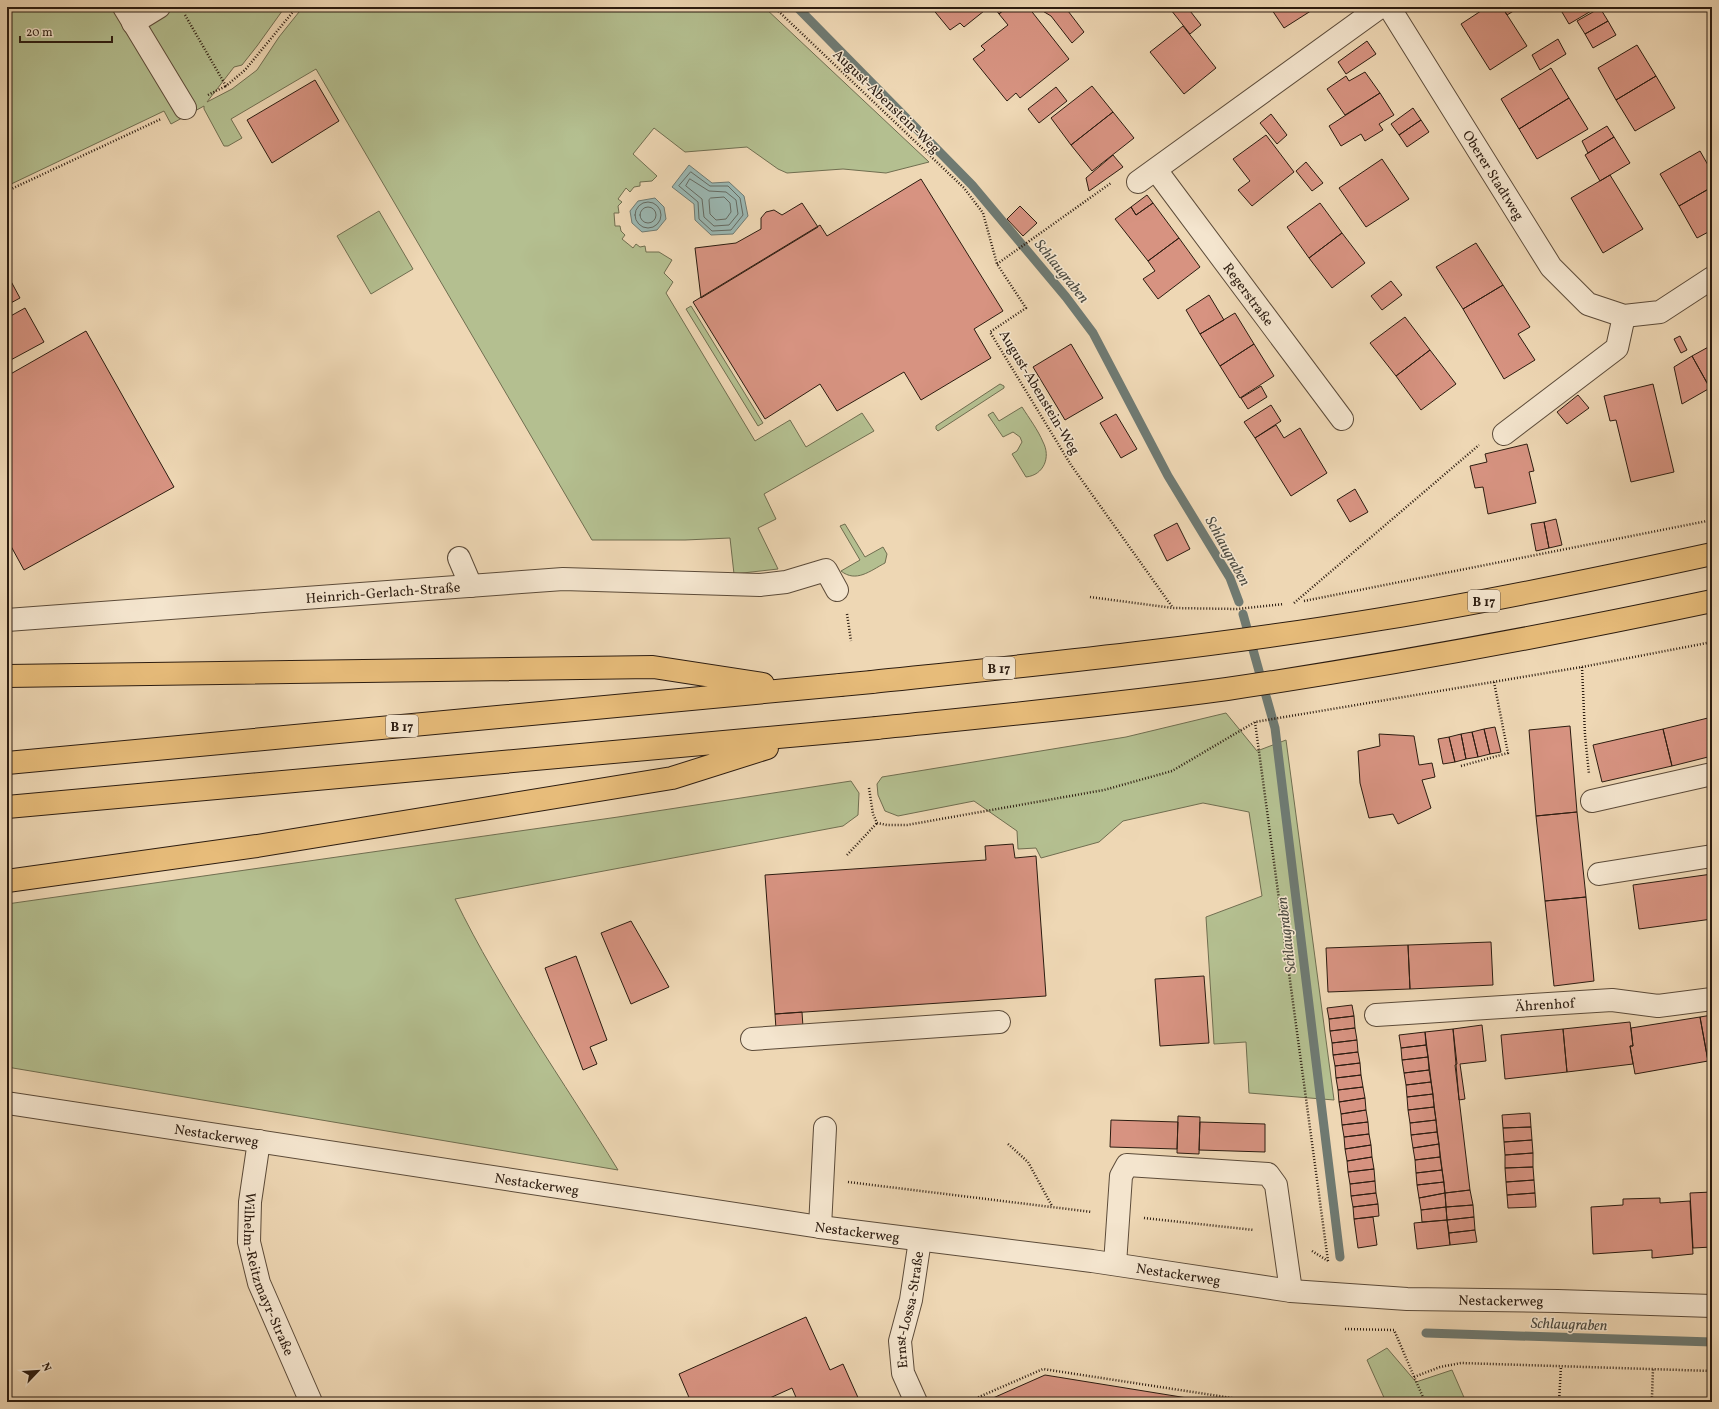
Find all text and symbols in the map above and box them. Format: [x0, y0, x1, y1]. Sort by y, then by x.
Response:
scale bar [20, 18, 112, 44]
text: 20 m [26, 25, 53, 41]
street label: August-Abenstein-Weg [828, 46, 944, 158]
street label: Oberer Stadtweg [1457, 127, 1528, 224]
water label: Schlaugraben [1028, 235, 1093, 309]
street label: Regerstraße [1218, 260, 1278, 331]
street label: August-Abenstein-Weg [994, 327, 1083, 459]
water label: Schlaugraben [1199, 513, 1255, 591]
street label: Heinrich-Gerlach-Straße [305, 579, 461, 609]
road number: B 17 [1468, 590, 1500, 612]
road number: B 17 [983, 657, 1015, 679]
road number: B 17 [386, 715, 418, 737]
water label: Schlaugraben [1272, 895, 1303, 974]
street label: Ährenhof [1514, 994, 1576, 1017]
street label: Nestackerweg [173, 1121, 260, 1152]
street label: Nestackerweg [493, 1169, 580, 1201]
street label: Wilhelm-Reitzmayr-Straße [238, 1191, 298, 1359]
street label: Nestackerweg [814, 1218, 901, 1248]
street label: Ernst-Lossa-Straße [892, 1250, 929, 1369]
street label: Nestackerweg [1135, 1260, 1222, 1291]
street label: Nestackerweg [1458, 1292, 1544, 1312]
water label: Schlaugraben [1530, 1314, 1608, 1337]
north arrow [18, 1351, 58, 1391]
text: N [37, 1361, 54, 1374]

